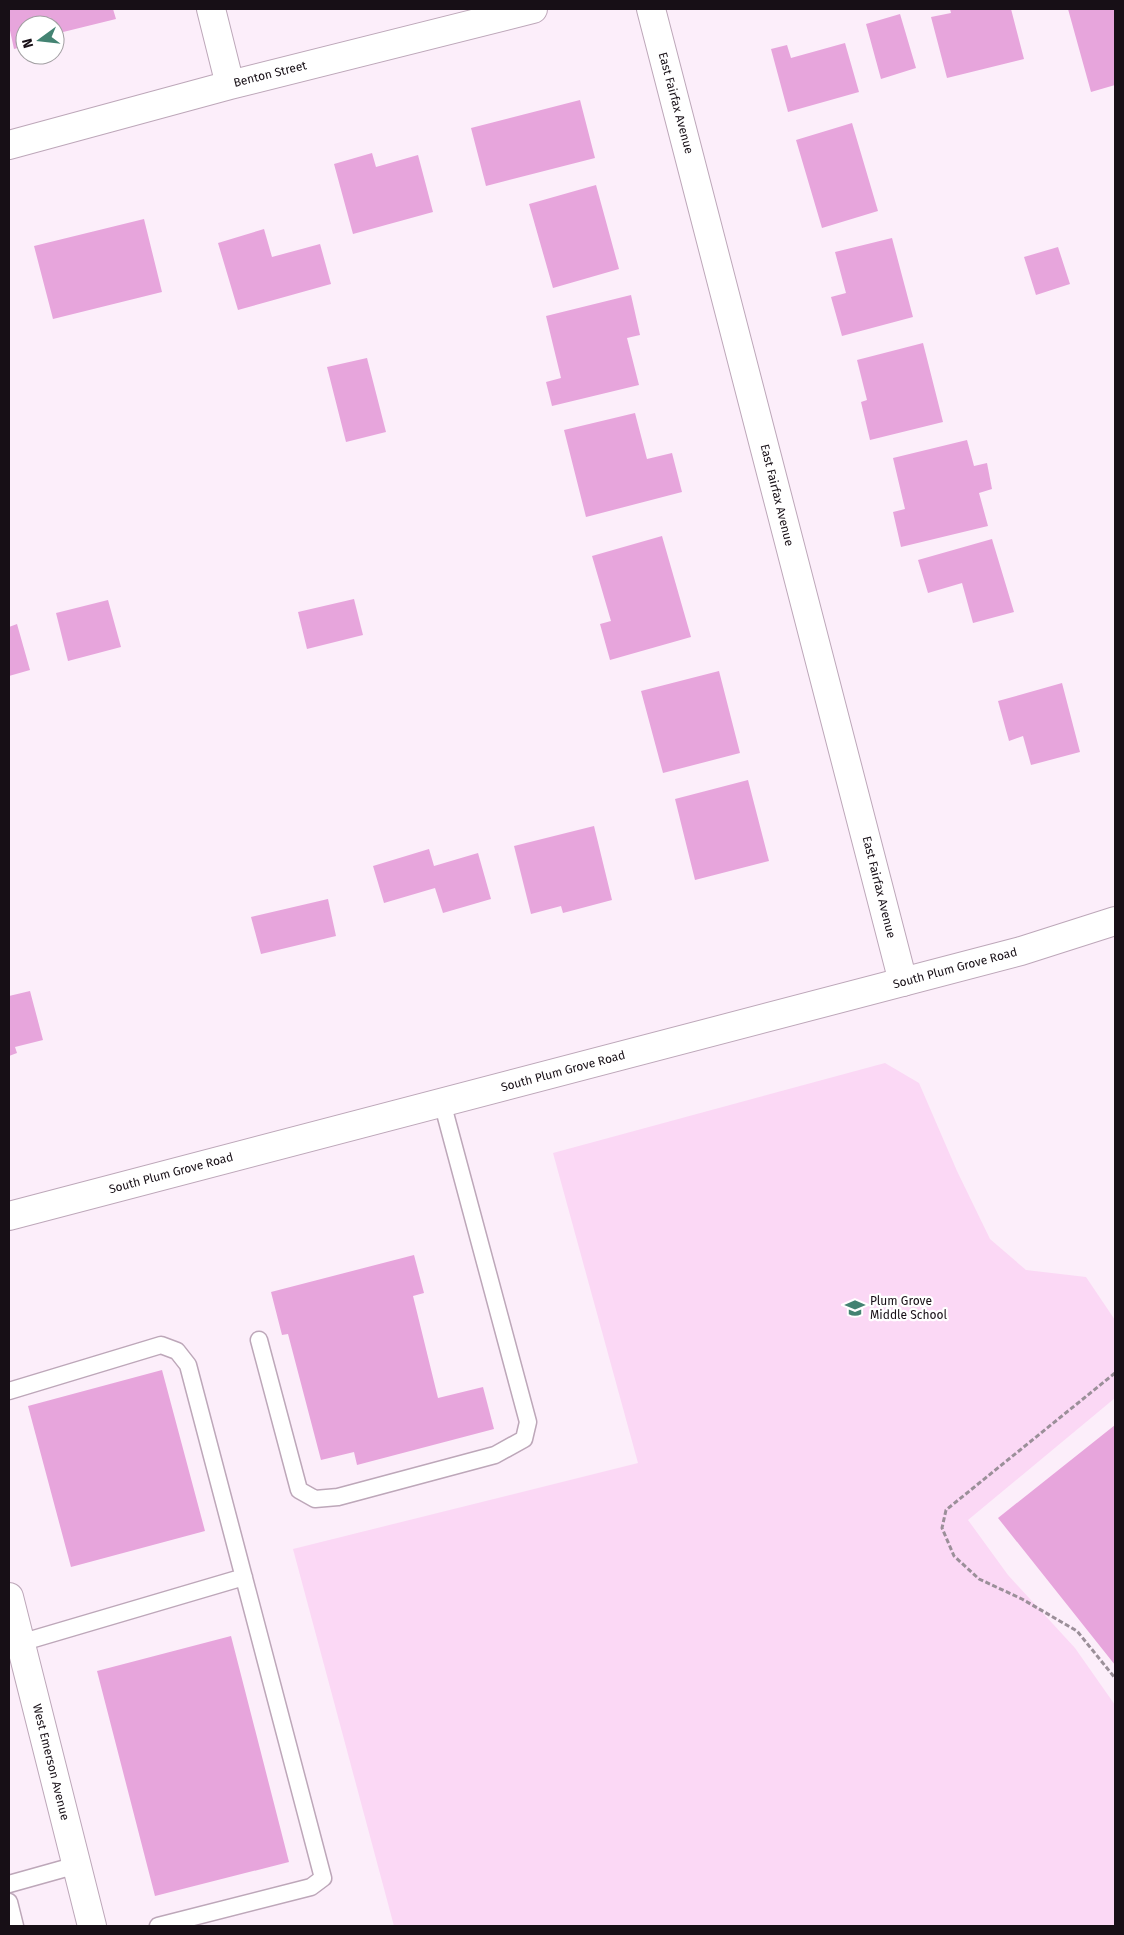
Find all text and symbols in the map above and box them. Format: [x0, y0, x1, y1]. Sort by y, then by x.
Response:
north arrow [15, 15, 65, 65]
text: N [19, 37, 37, 50]
street label: East Fairfax Avenue [656, 51, 696, 155]
street label: Benton Street [232, 58, 309, 90]
street label: East Fairfax Avenue [758, 443, 796, 547]
street label: East Fairfax Avenue [860, 835, 898, 939]
street label: South Plum Grove Road [891, 945, 1019, 991]
street label: South Plum Grove Road [499, 1048, 627, 1094]
street label: South Plum Grove Road [107, 1150, 235, 1196]
place label: Plum Grove Middle School [870, 1294, 948, 1322]
school or university icon: Plum Grove Middle School [844, 1297, 866, 1319]
street label: West Emerson Avenue [30, 1702, 72, 1822]

